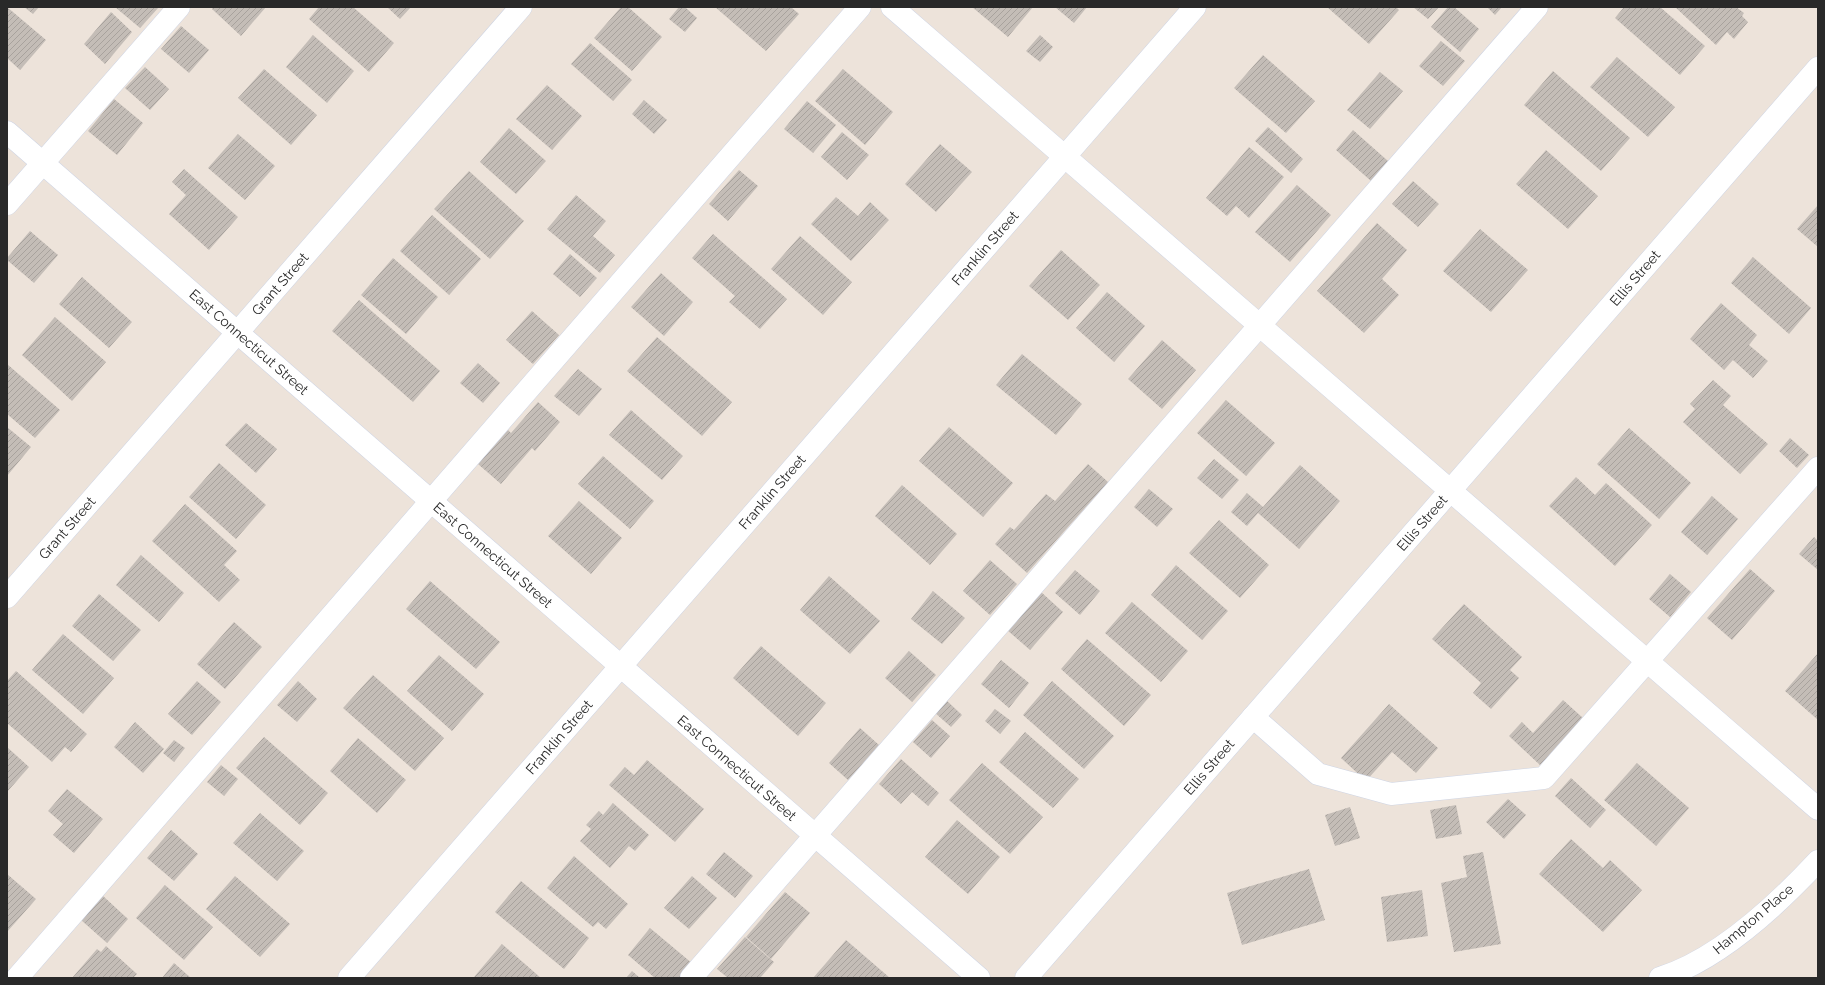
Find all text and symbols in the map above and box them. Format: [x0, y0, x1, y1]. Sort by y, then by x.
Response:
street label: Franklin Street [948, 207, 1022, 288]
street label: Ellis Street [1607, 247, 1664, 309]
street label: Grant Street [248, 249, 312, 319]
street label: East Connecticut Street [186, 286, 312, 398]
street label: Franklin Street [735, 451, 809, 532]
street label: Ellis Street [1394, 492, 1451, 554]
street label: Grant Street [35, 493, 99, 563]
street label: East Connecticut Street [430, 499, 556, 611]
street label: Franklin Street [522, 696, 596, 777]
street label: East Connecticut Street [674, 712, 800, 824]
street label: Ellis Street [1181, 736, 1238, 798]
street label: Hampton Place [1710, 881, 1796, 957]

